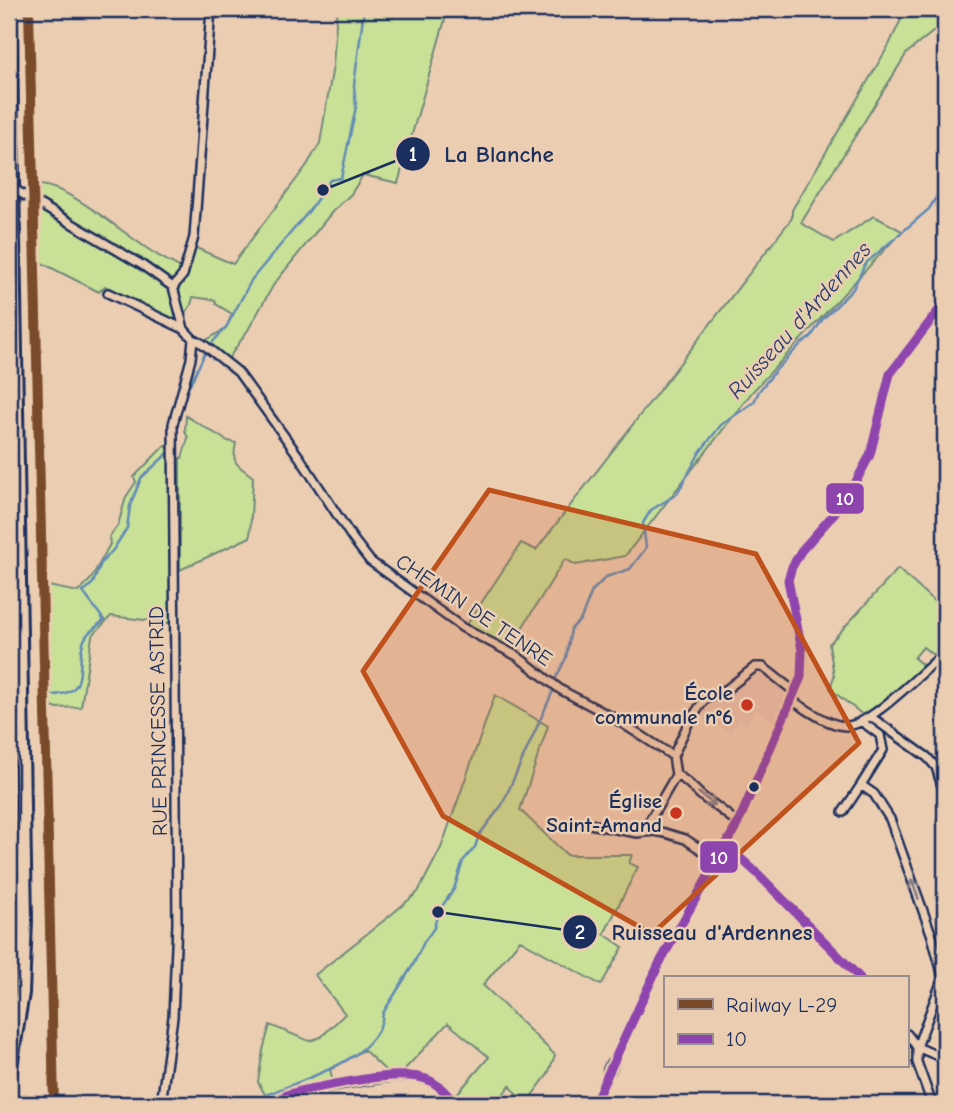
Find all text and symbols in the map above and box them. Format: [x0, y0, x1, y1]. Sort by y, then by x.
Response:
callout: La Blanche [395, 132, 568, 176]
text: La Blanche [444, 141, 554, 168]
text: 1 [409, 142, 417, 166]
water label: Ruisseau d'Ardennes [722, 236, 877, 404]
line badge: 10 [825, 482, 865, 515]
text: 10 [836, 488, 854, 510]
street label: CHEMIN DE TENRE [391, 549, 557, 671]
street label: RUE PRINCESSE ASTRID [144, 606, 172, 836]
place label: École communale n°6 [595, 681, 733, 729]
marker: École communale n°6 [739, 697, 755, 713]
unlabelled marker [747, 780, 761, 794]
place label: Église Saint-Amand [546, 789, 662, 837]
one-way arrow [697, 791, 716, 806]
marker: Église Saint-Amand [668, 805, 684, 821]
line badge: 10 [699, 840, 739, 874]
text: 10 [710, 847, 728, 869]
one-way arrow [908, 878, 920, 900]
callout: Ruisseau d'Ardennes [563, 910, 827, 954]
text: Ruisseau d'Ardennes [612, 919, 813, 946]
text: 2 [575, 920, 585, 944]
legend [664, 976, 908, 1068]
text: Railway L-29 [726, 993, 837, 1017]
text: 10 [726, 1027, 747, 1051]

